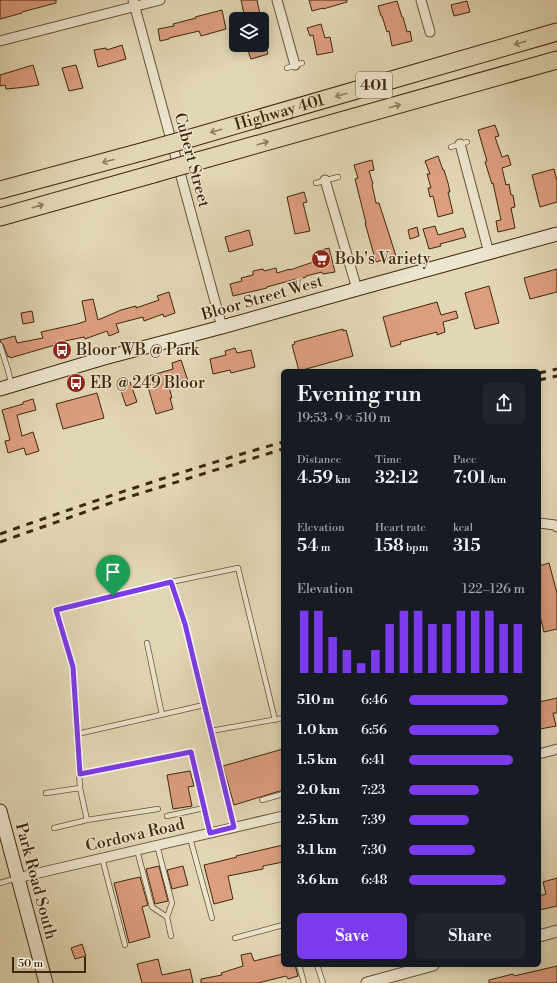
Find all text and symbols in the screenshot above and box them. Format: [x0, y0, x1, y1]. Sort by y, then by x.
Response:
map controls [229, 12, 269, 52]
button: layers [229, 12, 269, 52]
one-way arrow [513, 40, 526, 47]
road number: 401 [356, 72, 392, 98]
street label: Highway 401 [232, 90, 327, 135]
one-way arrow [335, 92, 348, 99]
one-way arrow [388, 102, 401, 109]
street label: Cubert Street [170, 111, 214, 210]
one-way arrow [210, 128, 223, 135]
one-way arrow [256, 139, 269, 146]
one-way arrow [101, 158, 114, 165]
one-way arrow [31, 202, 44, 210]
supermarket icon: Bob's Variety [310, 248, 332, 270]
place label: Bob's Variety [334, 249, 431, 269]
street label: Bloor Street West [198, 271, 325, 325]
bus stop icon: Bloor WB @ Park [51, 339, 73, 361]
place label: Bloor WB @ Park [75, 340, 201, 360]
bus stop icon: EB @ 249 Bloor [65, 372, 87, 394]
place label: EB @ 249 Bloor [90, 373, 205, 393]
text: Evening run [297, 381, 422, 408]
button: share [483, 382, 525, 424]
text: 19:53 · 9 × 510 m [297, 410, 391, 426]
text: Distance [297, 453, 341, 467]
text: Time [375, 453, 402, 467]
text: Pace [453, 453, 477, 467]
text: 4.59 [297, 467, 333, 489]
text: 32:12 [375, 467, 418, 489]
text: 7:01 [453, 467, 486, 489]
text: km [333, 473, 351, 487]
text: /km [486, 473, 506, 487]
text: Elevation [297, 521, 345, 535]
text: Heart rate [375, 521, 426, 535]
text: kcal [453, 521, 473, 535]
text: 54 [297, 535, 318, 557]
text: 158 [375, 535, 404, 557]
text: 315 [453, 535, 481, 557]
text: m [318, 541, 330, 555]
text: bpm [404, 541, 428, 555]
pin [96, 555, 130, 596]
icon: arrive [102, 561, 124, 583]
text: Elevation [297, 581, 353, 597]
text: 122–126 m [462, 581, 525, 597]
text: 510 m [297, 692, 334, 708]
text: 6:46 [361, 692, 387, 708]
text: 1.0 km [297, 722, 338, 738]
text: 6:56 [361, 722, 387, 738]
text: 1.5 km [297, 752, 337, 768]
text: 6:41 [361, 752, 385, 768]
text: 2.0 km [297, 782, 340, 798]
text: 7:23 [361, 782, 385, 798]
text: 2.5 km [297, 812, 339, 828]
text: 7:39 [361, 812, 386, 828]
street label: Cordova Road [84, 814, 186, 856]
street label: Park Road South [11, 821, 61, 942]
text: 3.1 km [297, 842, 337, 858]
text: 7:30 [361, 842, 386, 858]
text: 3.6 km [297, 872, 339, 888]
text: 6:48 [361, 872, 388, 888]
button: Save [297, 913, 407, 959]
button: Share [415, 913, 525, 959]
scale bar [12, 955, 86, 974]
text: 50 m [18, 957, 43, 971]

